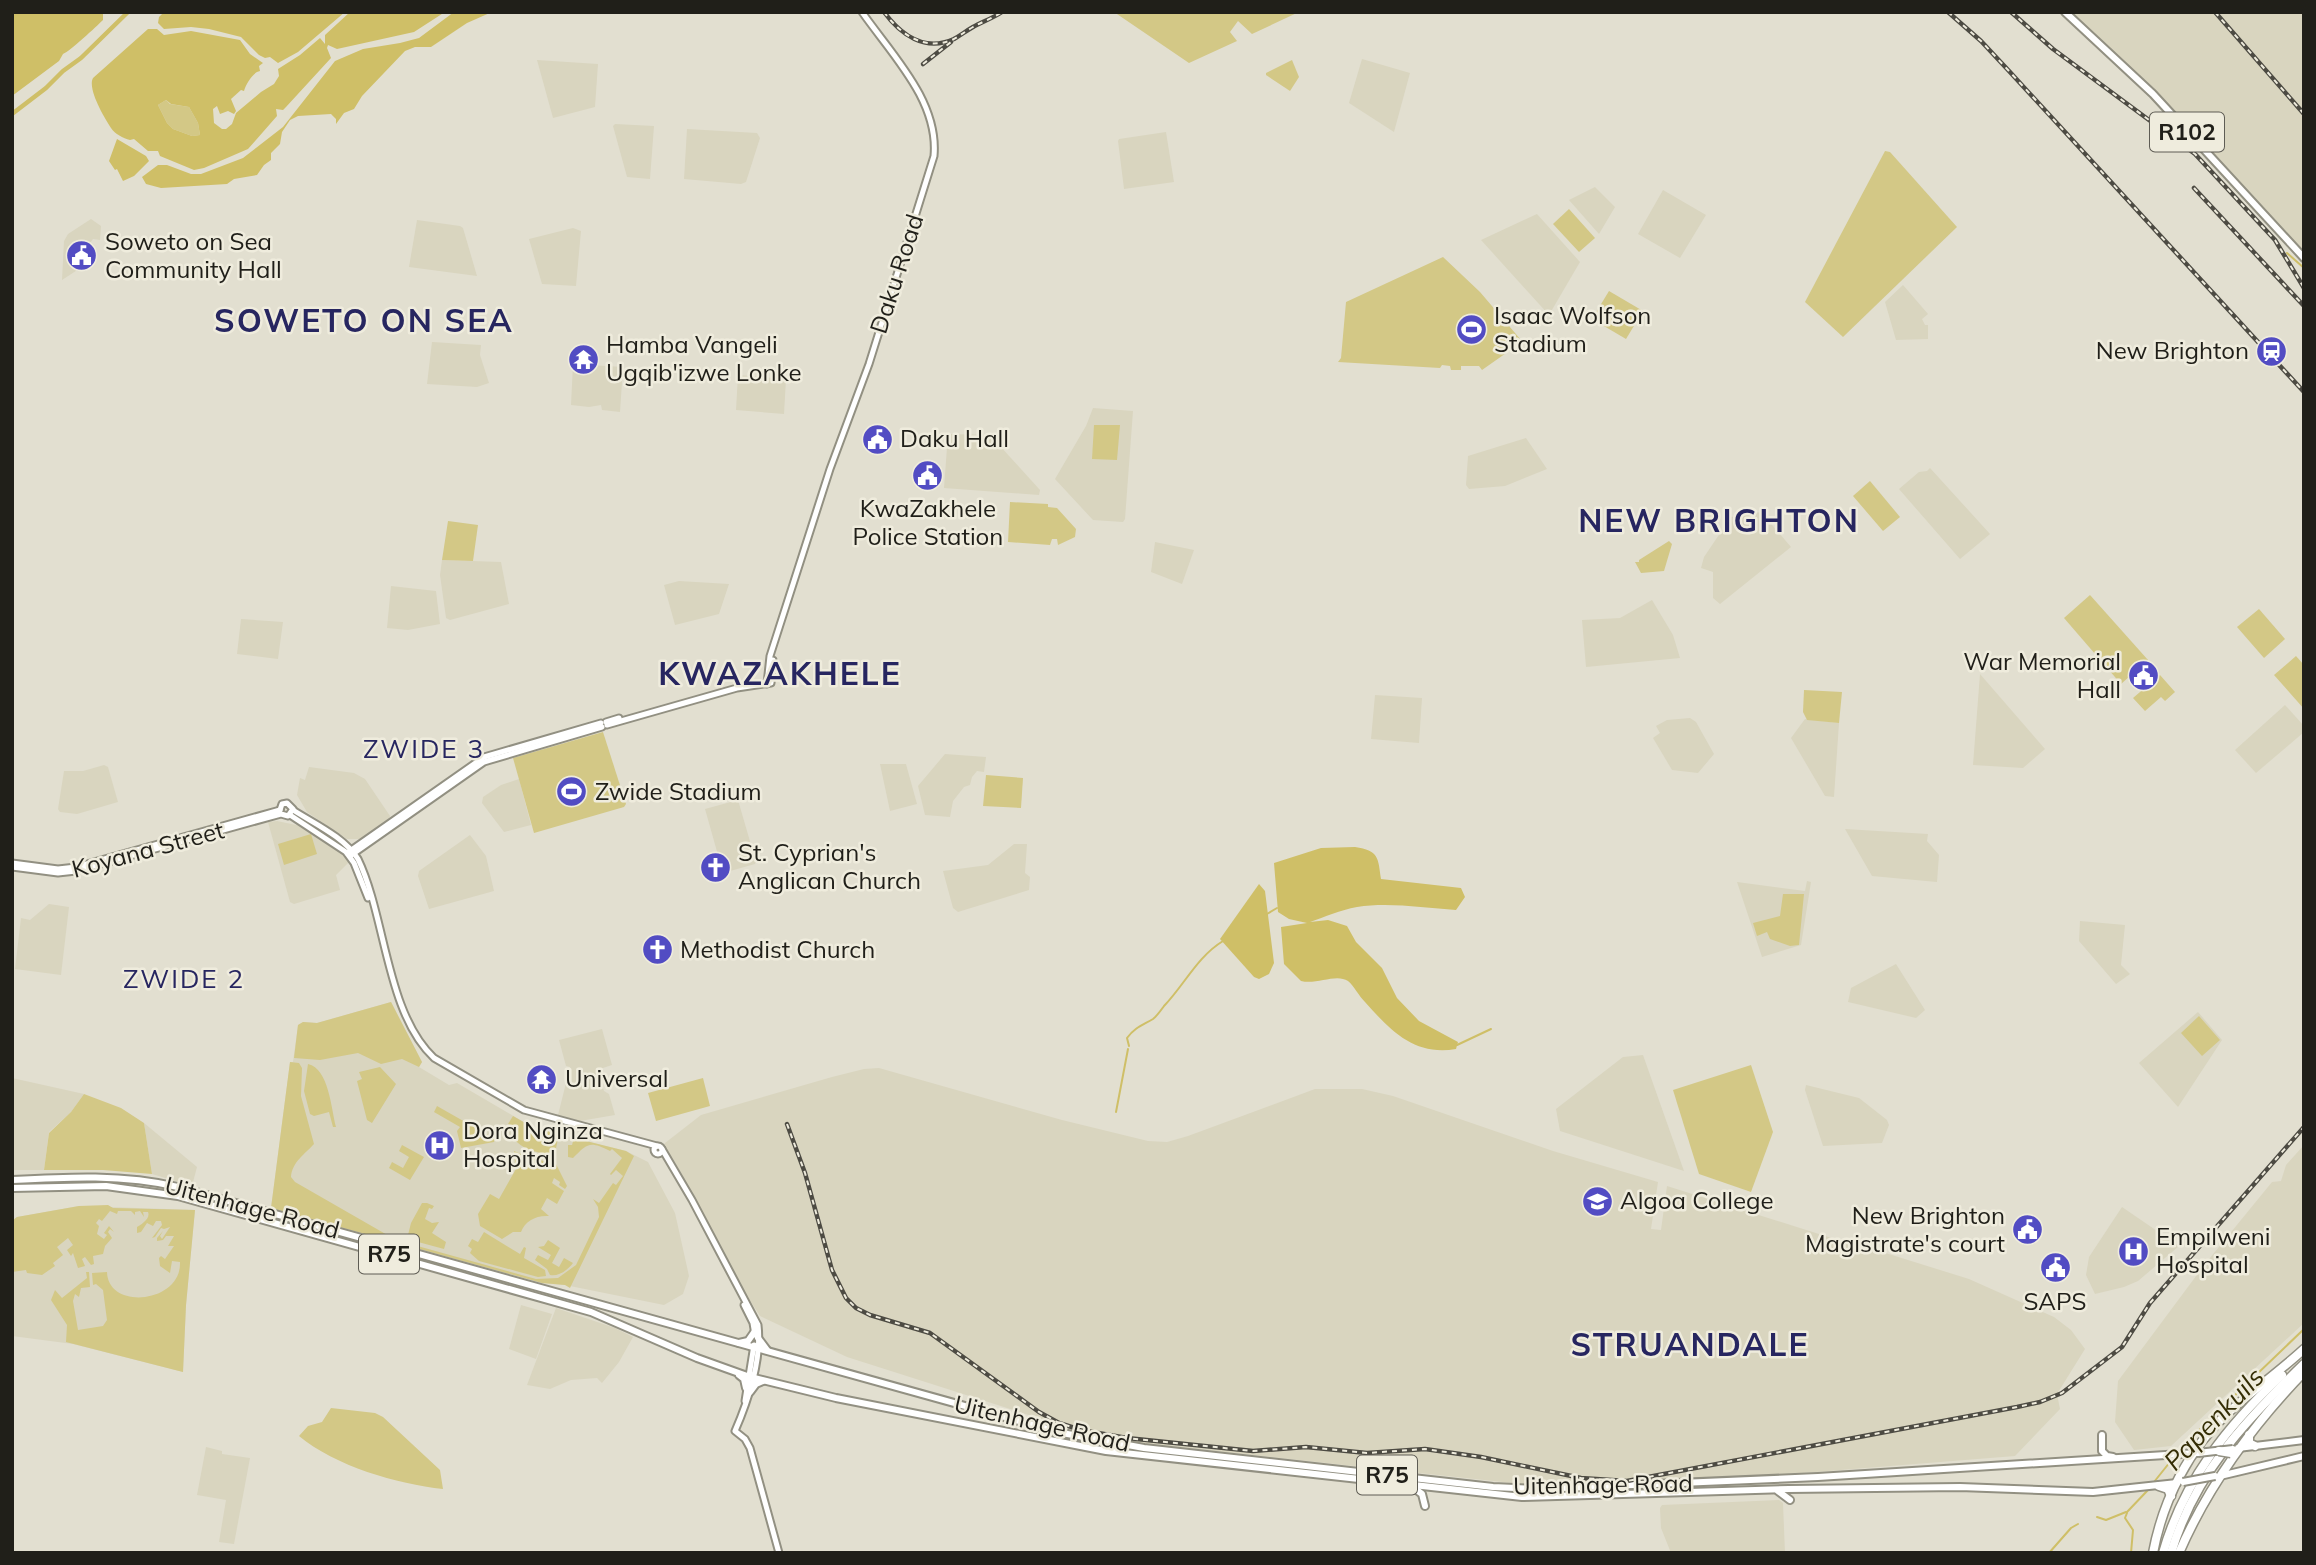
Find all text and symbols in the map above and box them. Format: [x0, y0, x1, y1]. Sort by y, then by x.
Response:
road number: R102 [2150, 113, 2224, 152]
street label: Daku Road [863, 210, 929, 337]
place label: Soweto on Sea Community Hall [105, 226, 282, 284]
public building icon: Soweto on Sea Community Hall [65, 239, 99, 273]
district label: SOWETO ON SEA [214, 300, 514, 340]
place label: Isaac Wolfson Stadium [1494, 300, 1651, 358]
sports icon: Isaac Wolfson Stadium [1454, 313, 1488, 347]
place label: Hamba Vangeli Ugqib'izwe Lonke [606, 329, 802, 387]
station icon: New Brighton [2255, 334, 2289, 368]
place label: New Brighton [2096, 335, 2249, 365]
temple icon: Hamba Vangeli Ugqib'izwe Lonke [566, 342, 600, 376]
public building icon: Daku Hall [860, 422, 894, 456]
place label: Daku Hall [900, 423, 1009, 453]
public building icon: KwaZakhele Police Station [911, 458, 945, 492]
place label: KwaZakhele Police Station [853, 493, 1003, 551]
district label: NEW BRIGHTON [1578, 500, 1860, 540]
place label: War Memorial Hall [1963, 646, 2121, 704]
district label: KWAZAKHELE [658, 653, 902, 693]
public building icon: War Memorial Hall [2127, 659, 2161, 693]
district label: ZWIDE 3 [363, 732, 485, 765]
sports icon: Zwide Stadium [555, 775, 589, 809]
place label: Zwide Stadium [595, 776, 762, 806]
street label: Koyana Street [68, 814, 227, 884]
place label: St. Cyprian's Anglican Church [738, 837, 921, 895]
church icon: St. Cyprian's Anglican Church [698, 850, 732, 884]
church icon: Methodist Church [640, 933, 674, 967]
place label: Methodist Church [680, 934, 875, 964]
district label: ZWIDE 2 [123, 962, 245, 995]
temple icon: Universal [525, 1062, 559, 1096]
place label: Universal [565, 1063, 669, 1093]
place label: Dora Nginza Hospital [463, 1115, 603, 1173]
hospital icon: Dora Nginza Hospital [423, 1128, 457, 1162]
street label: Uitenhage Road [162, 1169, 343, 1245]
school or university icon: Algoa College [1580, 1184, 1614, 1218]
place label: Algoa College [1620, 1185, 1773, 1215]
place label: New Brighton Magistrate's court [1805, 1200, 2005, 1258]
public building icon: New Brighton Magistrate's court [2011, 1213, 2045, 1247]
place label: Empilweni Hospital [2156, 1221, 2271, 1279]
road number: R75 [359, 1234, 419, 1274]
hospital icon: Empilweni Hospital [2116, 1234, 2150, 1268]
public building icon: SAPS [2038, 1251, 2072, 1285]
place label: SAPS [2023, 1286, 2087, 1316]
district label: STRUANDALE [1571, 1324, 1809, 1364]
water label: Papenkuils [2156, 1360, 2271, 1477]
street label: Uitenhage Road [951, 1388, 1133, 1458]
road number: R75 [1357, 1456, 1417, 1494]
street label: Uitenhage Road [1513, 1467, 1693, 1501]

